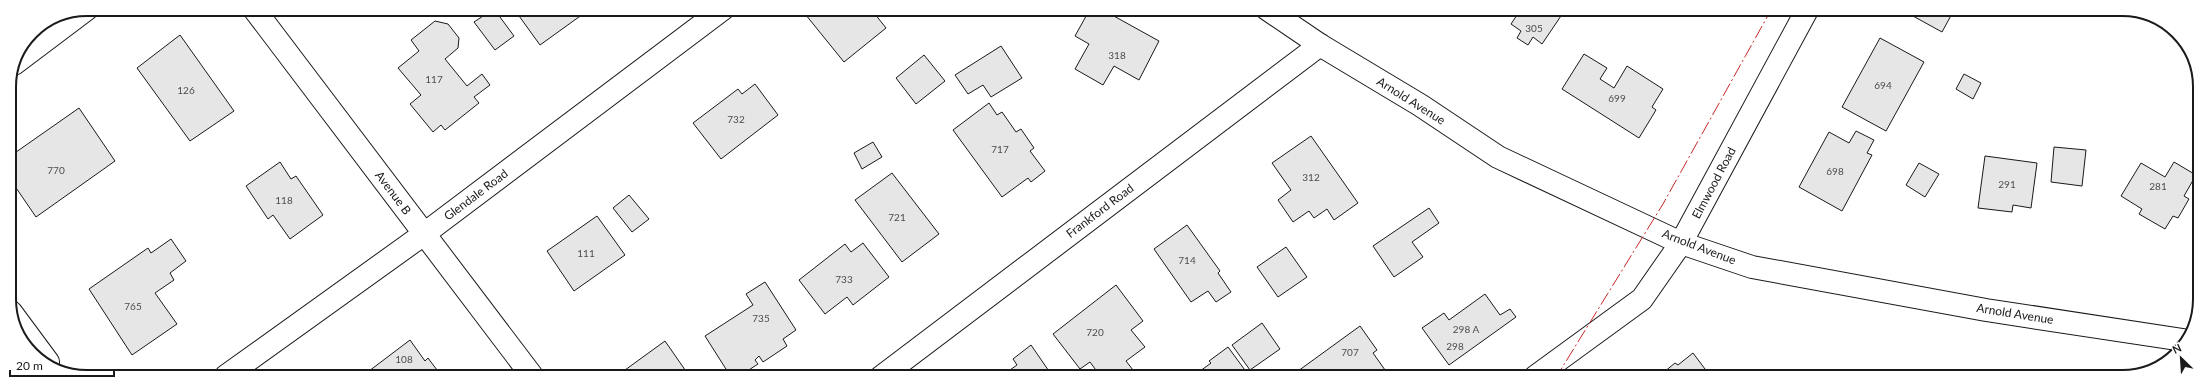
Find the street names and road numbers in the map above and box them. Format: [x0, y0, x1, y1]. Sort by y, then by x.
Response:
street label: Arnold Avenue [1374, 74, 1448, 128]
street label: Elmwood Road [1688, 144, 1739, 221]
street label: Glendale Road [441, 166, 511, 223]
street label: Avenue B [372, 168, 415, 218]
street label: Frankford Road [1063, 180, 1136, 241]
street label: Arnold Avenue [1660, 226, 1738, 267]
street label: Arnold Avenue [1975, 300, 2055, 327]

